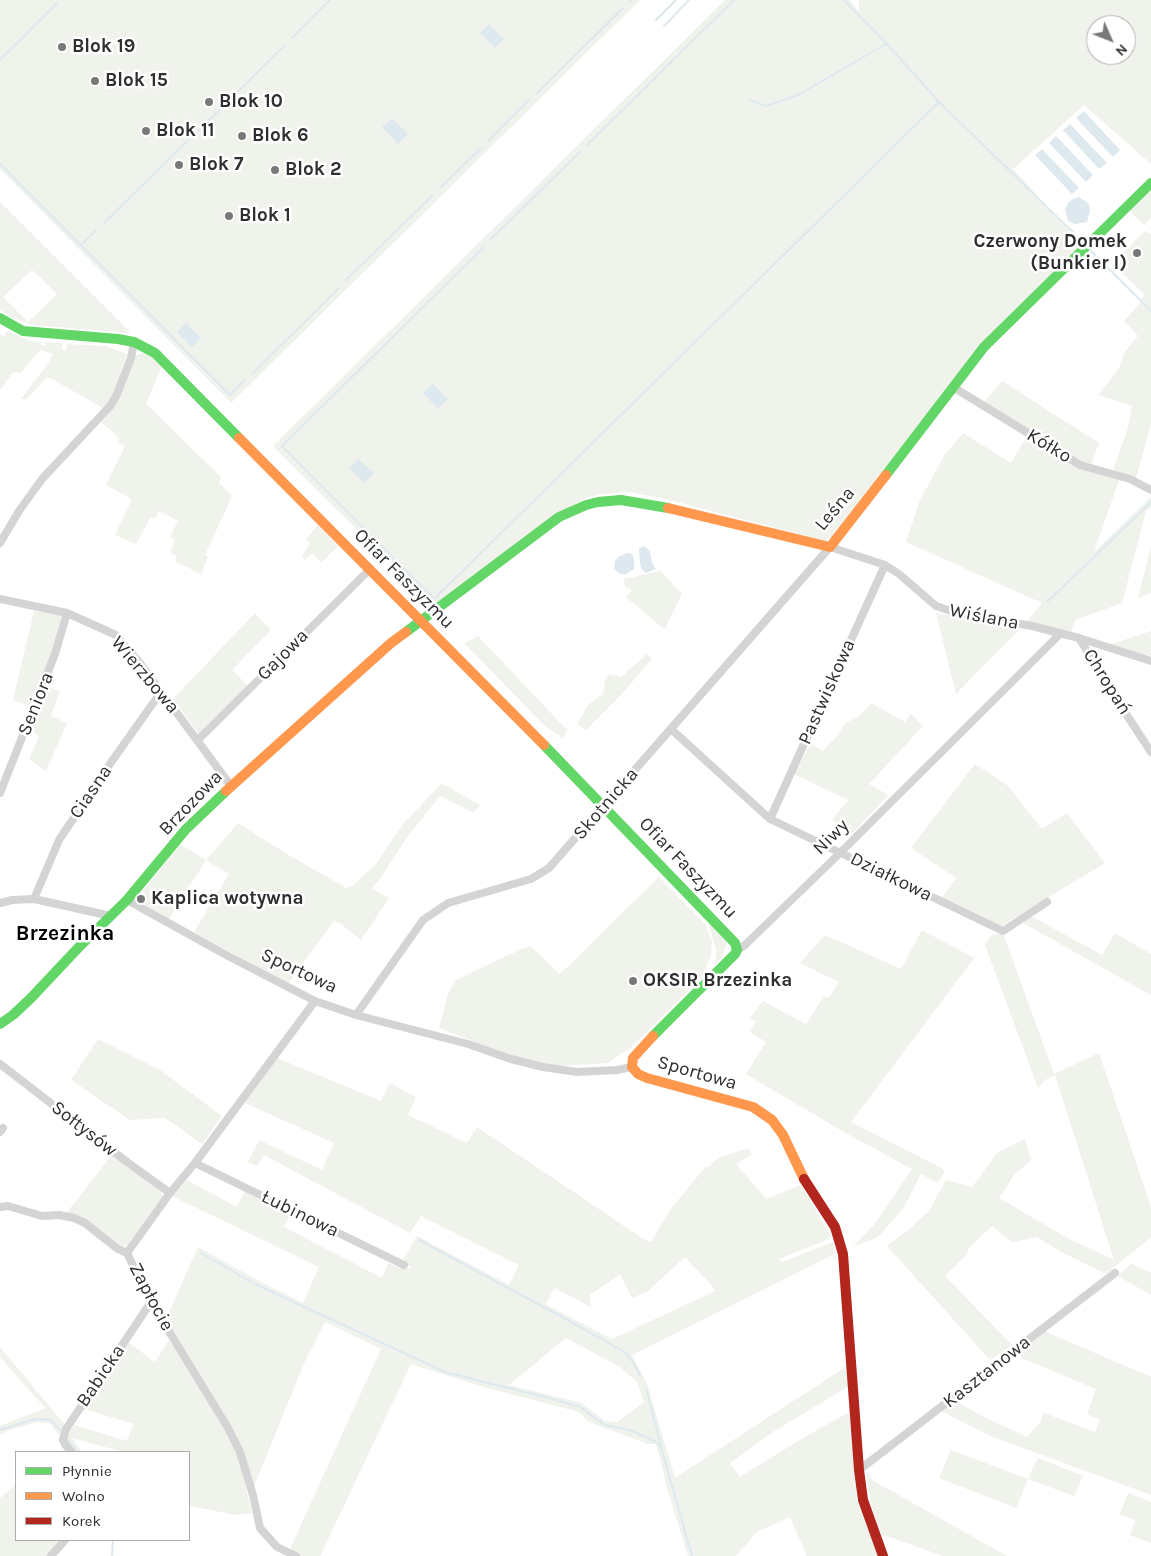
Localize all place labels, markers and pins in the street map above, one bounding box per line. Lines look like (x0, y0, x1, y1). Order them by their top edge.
place label: Blok 19 (72, 36, 135, 58)
marker: Blok 19 (56, 41, 68, 53)
place label: Blok 15 (105, 70, 168, 92)
marker: Blok 15 (89, 75, 101, 87)
place label: Blok 10 (219, 91, 283, 113)
marker: Blok 10 (203, 96, 215, 108)
place label: Blok 11 (156, 120, 214, 142)
marker: Blok 11 (140, 125, 152, 137)
place label: Blok 6 (252, 125, 308, 147)
marker: Blok 6 (236, 130, 248, 142)
place label: Blok 7 (189, 154, 243, 176)
marker: Blok 7 (173, 159, 185, 171)
place label: Blok 2 (285, 159, 341, 181)
marker: Blok 2 (269, 164, 281, 176)
place label: Blok 1 (239, 205, 291, 227)
marker: Blok 1 (223, 210, 235, 222)
place label: Czerwony Domek (Bunkier I) (974, 231, 1127, 275)
marker: Czerwony Domek (Bunkier I) (1131, 247, 1143, 259)
place label: Kaplica wotywna (151, 888, 304, 910)
marker: Kaplica wotywna (135, 893, 147, 905)
place label: OKSIR Brzezinka (643, 970, 792, 992)
marker: OKSIR Brzezinka (627, 975, 639, 987)

